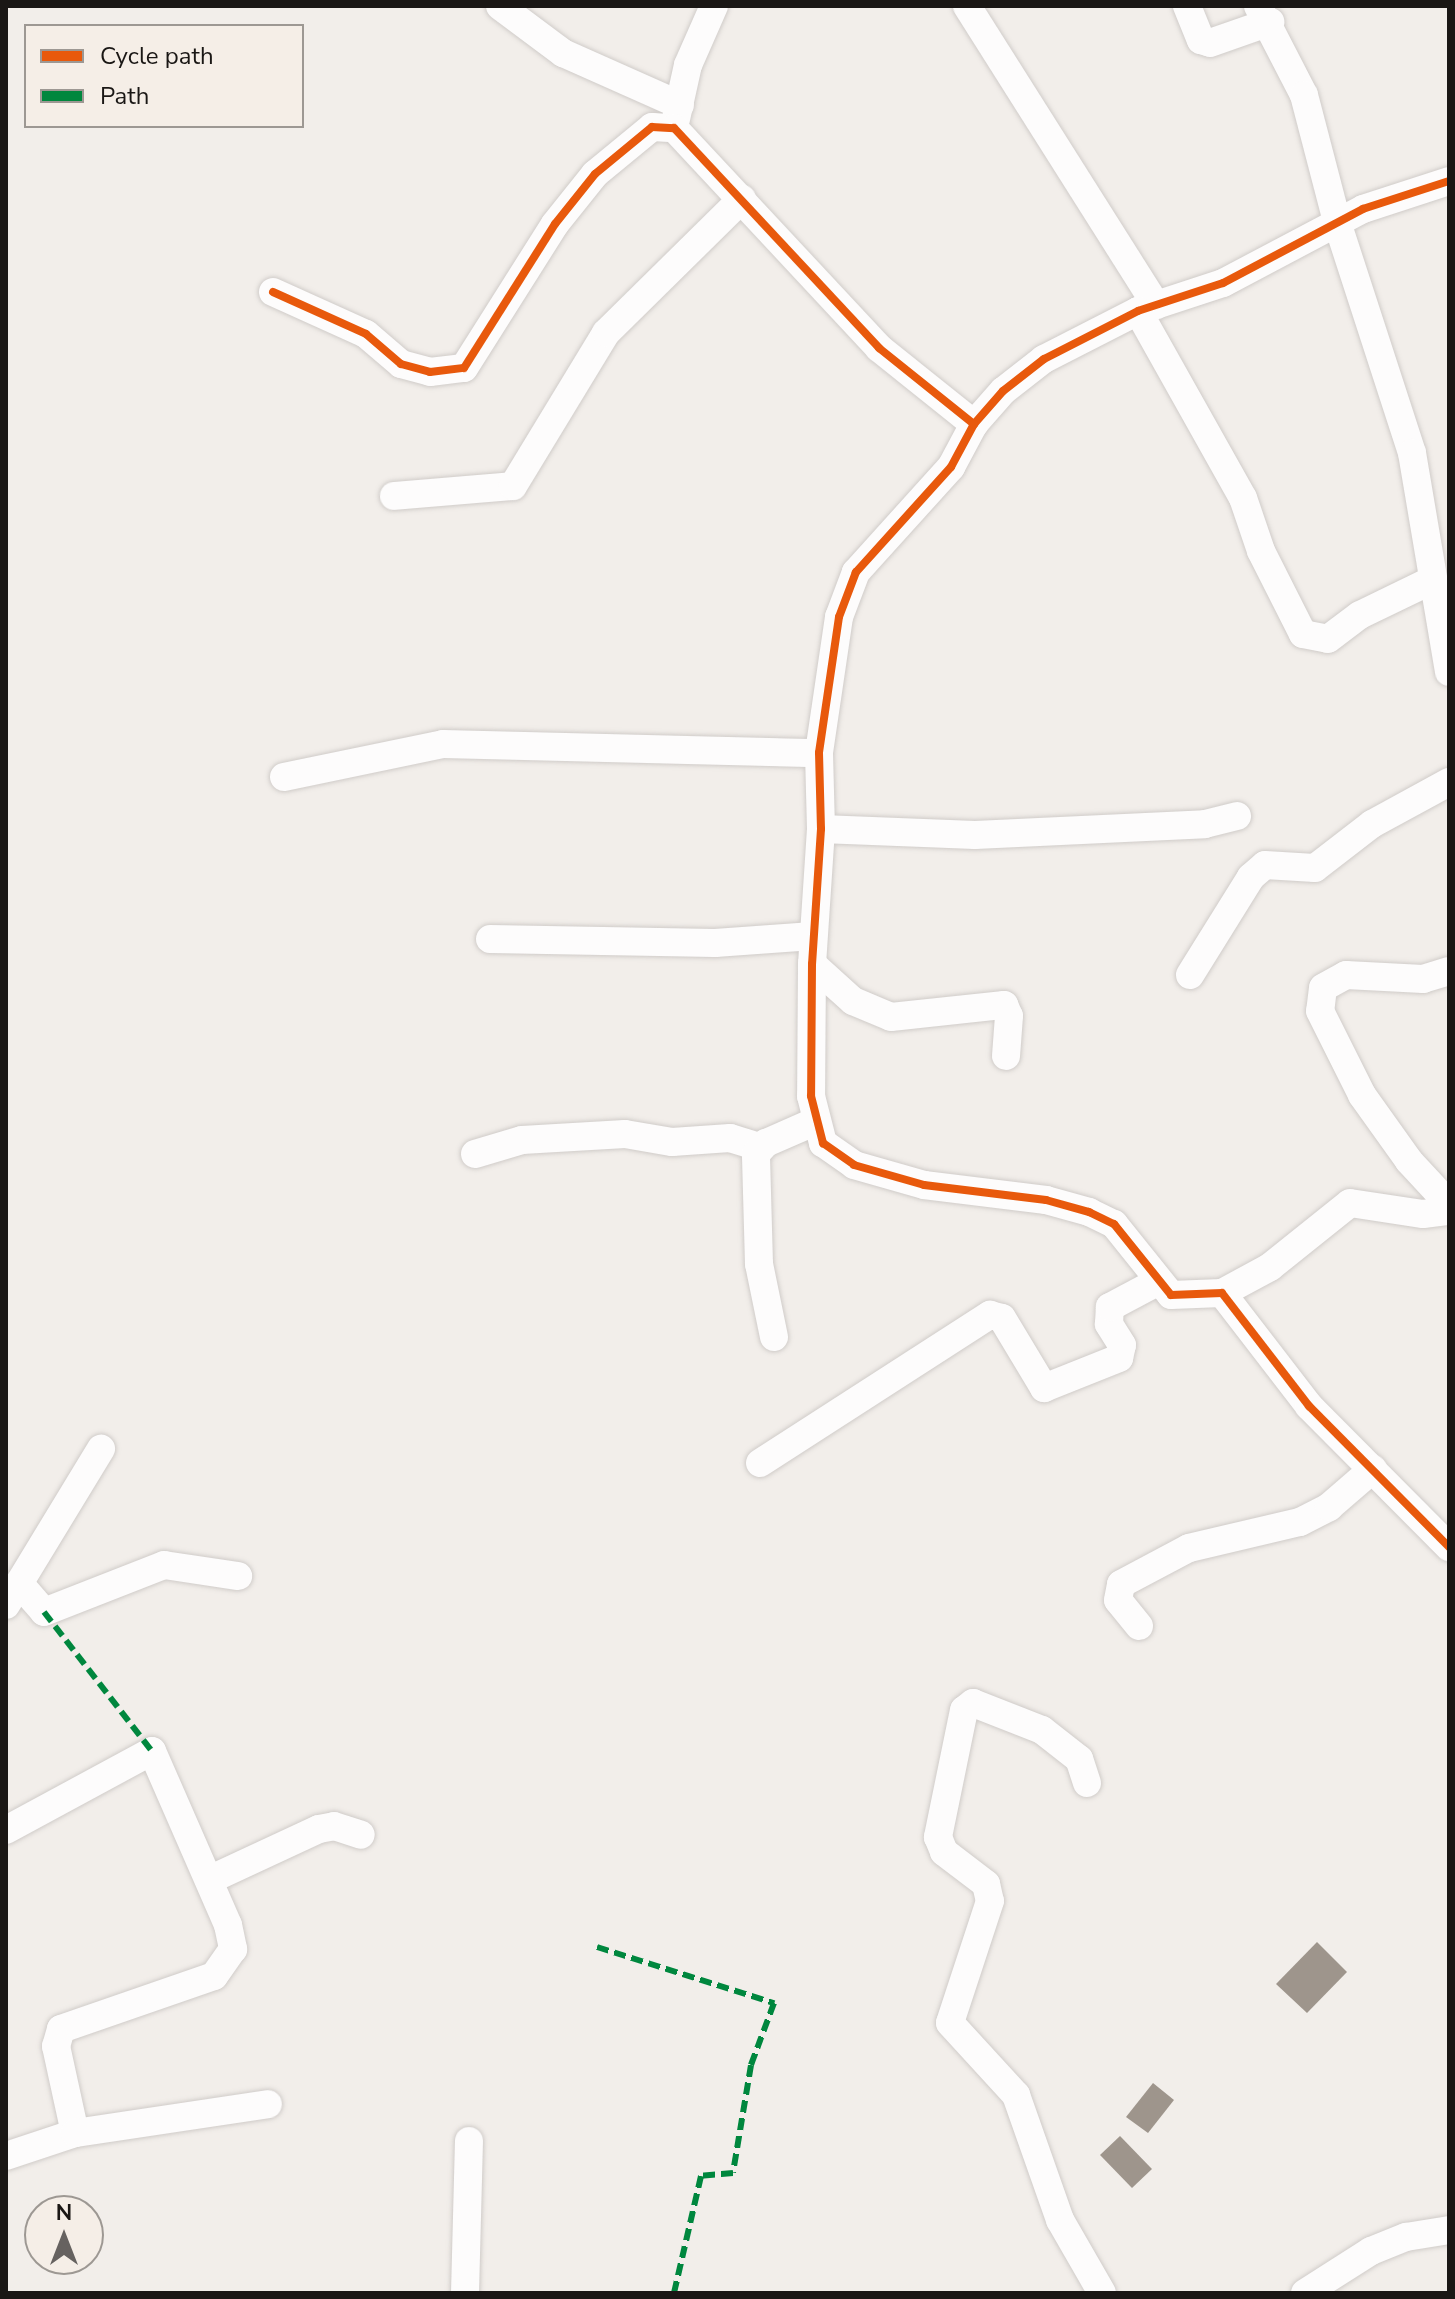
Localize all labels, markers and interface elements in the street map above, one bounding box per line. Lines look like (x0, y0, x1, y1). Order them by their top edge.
legend (24, 24, 304, 128)
text: Cycle path (100, 40, 214, 72)
text: Path (100, 80, 149, 112)
north arrow (24, 2195, 104, 2275)
text: N (56, 2198, 72, 2228)

